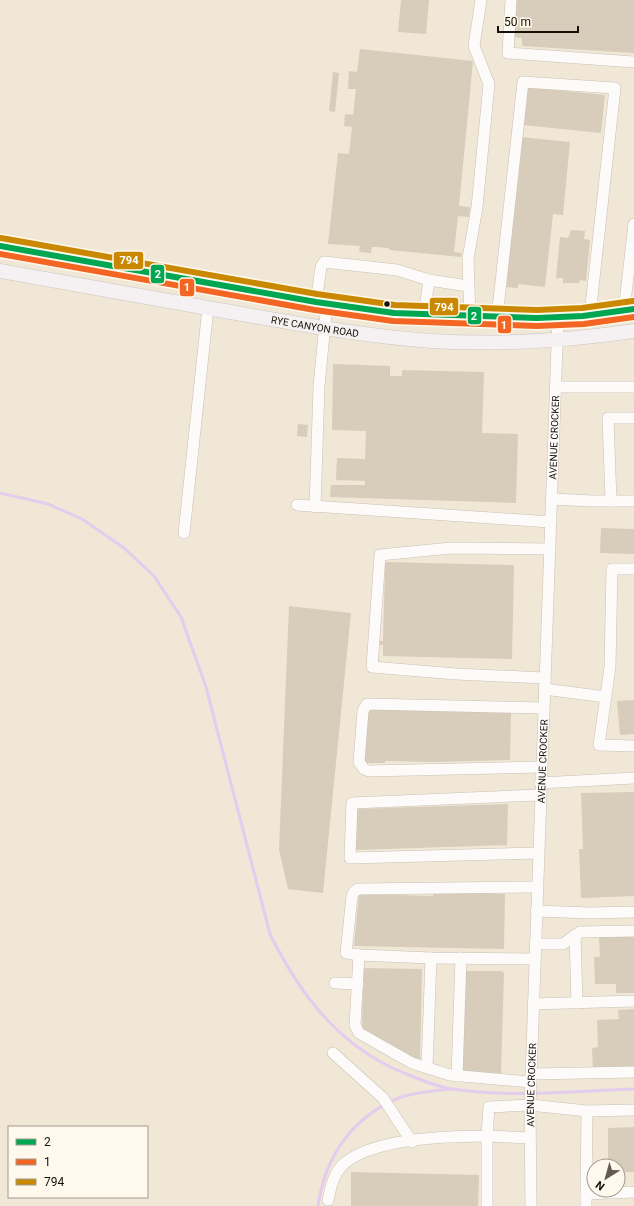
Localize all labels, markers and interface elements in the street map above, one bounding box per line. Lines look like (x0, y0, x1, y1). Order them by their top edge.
scale bar (498, 8, 578, 34)
text: 50 m (504, 15, 531, 29)
line badge: 794 (113, 251, 144, 270)
text: 794 (120, 254, 139, 267)
line badge: 2 (150, 264, 165, 284)
text: 2 (155, 268, 161, 281)
line badge: 1 (179, 278, 195, 297)
text: 1 (184, 281, 190, 294)
line badge: 794 (429, 297, 459, 316)
unlabelled marker (382, 299, 392, 309)
text: 794 (435, 301, 454, 314)
line badge: 2 (467, 306, 482, 325)
text: 2 (471, 310, 477, 323)
street label: RYE CANYON ROAD (270, 314, 360, 339)
line badge: 1 (497, 315, 512, 334)
text: 1 (501, 319, 507, 332)
street label: AVENUE CROCKER (547, 395, 561, 480)
street label: AVENUE CROCKER (536, 719, 550, 804)
street label: AVENUE CROCKER (525, 1043, 538, 1127)
legend (8, 1126, 148, 1198)
text: 2 (44, 1135, 51, 1149)
text: 1 (44, 1155, 51, 1169)
north arrow (586, 1158, 626, 1198)
text: 794 (44, 1175, 64, 1189)
text: N (593, 1178, 607, 1193)

